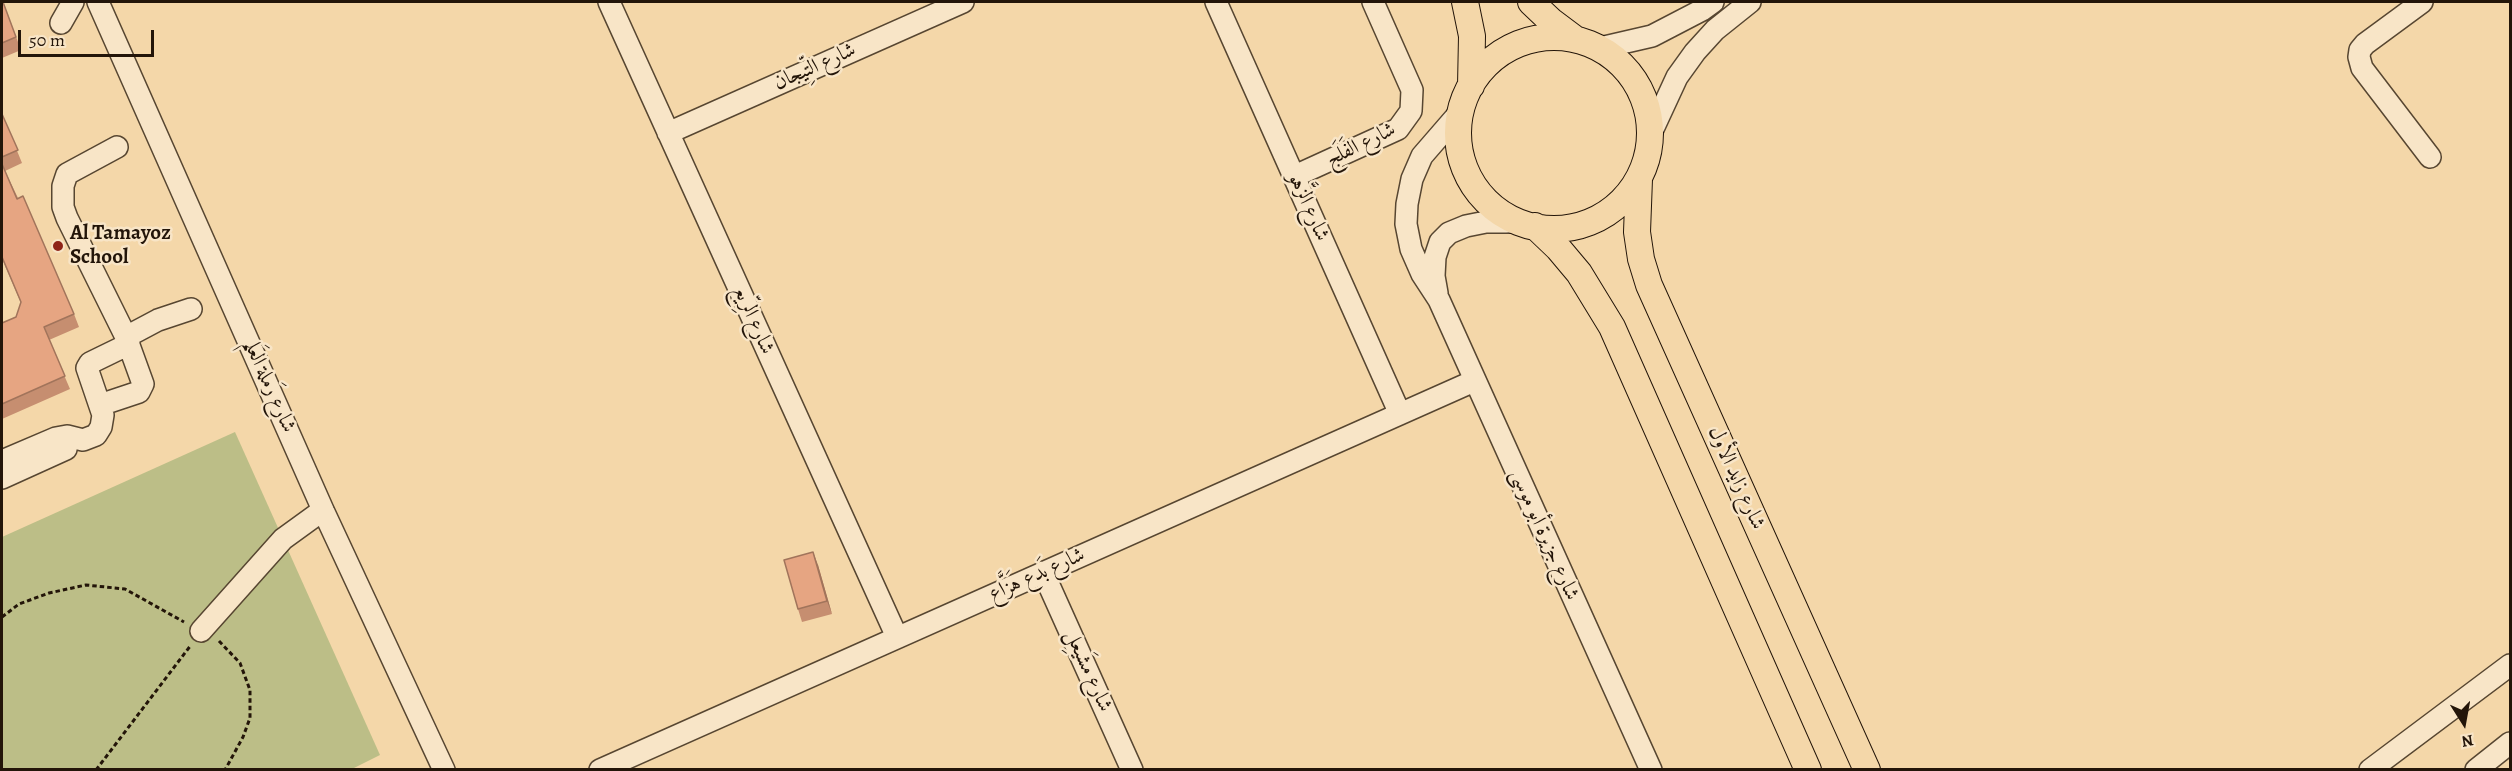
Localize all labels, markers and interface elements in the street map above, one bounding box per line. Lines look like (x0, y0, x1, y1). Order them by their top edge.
scale bar (21, 18, 158, 56)
text: 50 m (29, 28, 65, 52)
street label: شارع التِّيجان (770, 38, 860, 96)
street label: شارع الفَلَج (1322, 117, 1400, 173)
street label: شارع الزَّهو (1282, 169, 1334, 245)
place label: Al Tamayoz School (70, 221, 171, 271)
marker: Al Tamayoz School (51, 239, 65, 253)
street label: شارع الرِّيع (727, 282, 779, 358)
street label: شارع رَملة العَلم (237, 335, 301, 437)
street label: شارع زايد الأول (1702, 422, 1770, 534)
street label: شارع جزيرة أبو موسى (1504, 465, 1584, 605)
street label: شارع بَدع هَزَّاع (985, 543, 1089, 607)
street label: شارع مشَيعِل (1059, 626, 1117, 716)
north arrow (2434, 693, 2494, 753)
text: N (2460, 729, 2475, 753)

